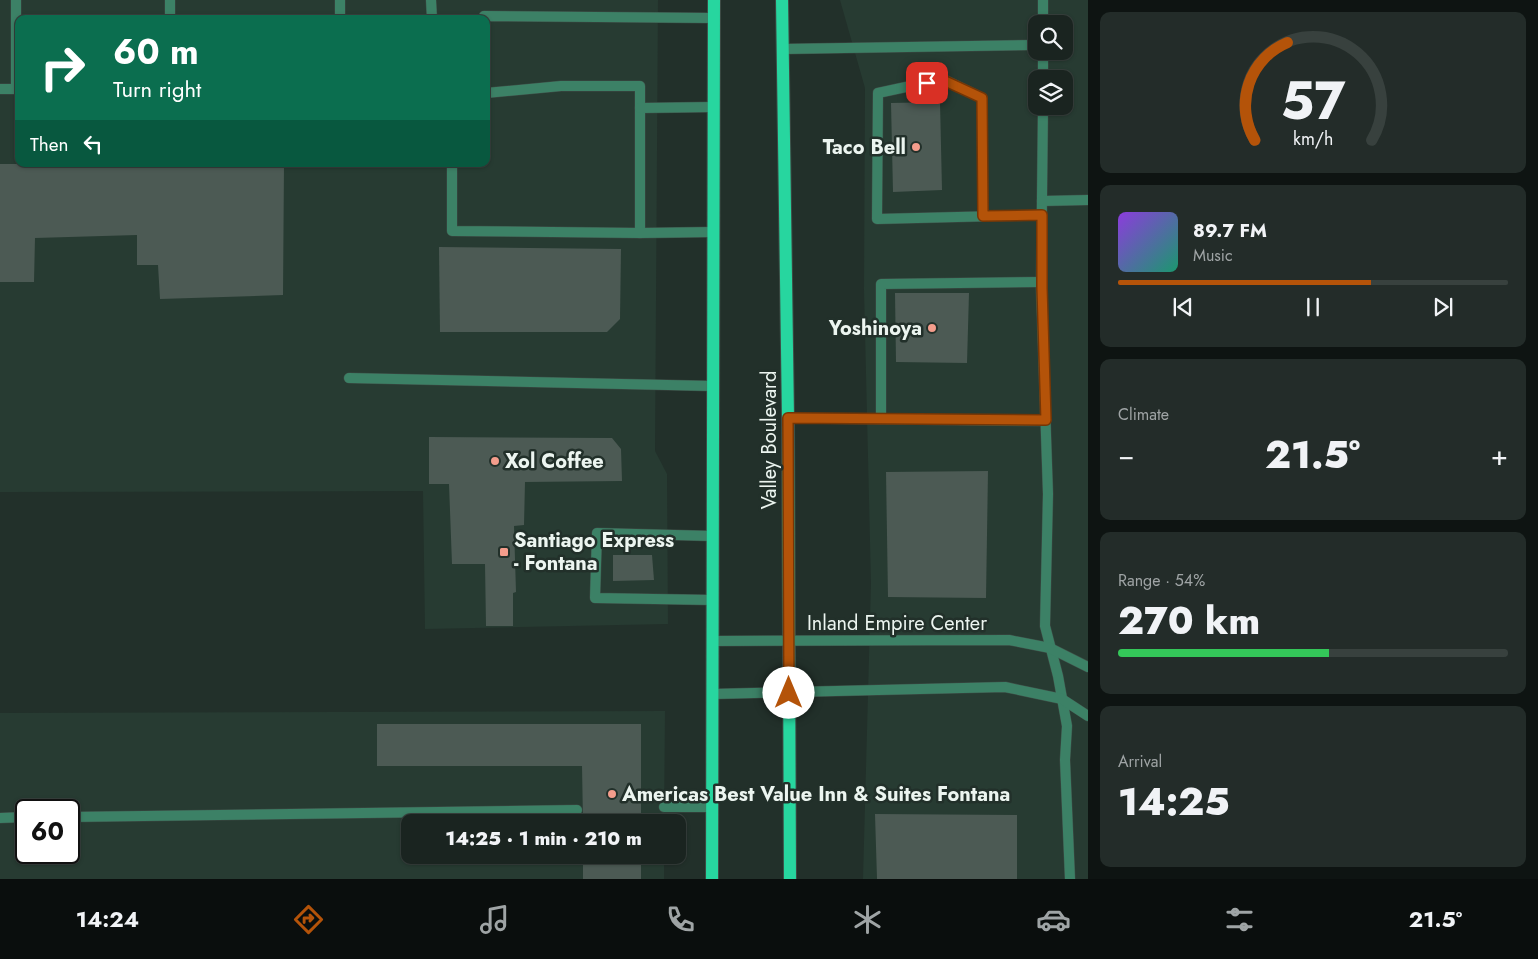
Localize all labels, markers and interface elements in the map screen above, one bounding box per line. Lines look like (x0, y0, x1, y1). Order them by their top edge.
map controls (1028, 15, 1073, 115)
button: search (1028, 15, 1073, 60)
text: 60 m (113, 27, 199, 77)
icon: right (30, 35, 95, 100)
pin (906, 62, 948, 104)
text: 57 (1281, 63, 1346, 139)
icon: arrive (913, 69, 941, 97)
button: layers (1028, 70, 1073, 115)
text: Turn right (113, 73, 201, 105)
text: km/h (1293, 126, 1333, 152)
icon: left (79, 130, 107, 158)
text: Then (30, 131, 69, 158)
place label: Taco Bell (823, 133, 906, 162)
marker: Taco Bell (910, 141, 922, 153)
text: 89.7 FM (1193, 217, 1267, 244)
text: Music (1193, 244, 1233, 267)
icon: previous (1169, 293, 1197, 321)
icon: pause (1299, 293, 1327, 321)
icon: next (1429, 293, 1457, 321)
place label: Yoshinoya (828, 314, 922, 343)
marker: Yoshinoya (926, 322, 938, 334)
street label: Valley Boulevard (755, 371, 784, 509)
text: Climate (1118, 403, 1169, 426)
text: 21.5° (1265, 427, 1360, 482)
text: − (1118, 435, 1135, 476)
text: + (1491, 435, 1508, 476)
place label: Xol Coffee (505, 447, 604, 476)
marker: Xol Coffee (489, 455, 501, 467)
place label: Santiago Express - Fontana (514, 526, 674, 578)
marker: Santiago Express - Fontana (498, 546, 510, 558)
text: Range · 54% (1118, 569, 1205, 592)
text: 270 km (1118, 593, 1260, 648)
street label: Inland Empire Center (807, 609, 987, 638)
position arrow (762, 666, 814, 718)
text: Arrival (1118, 750, 1162, 773)
text: 14:25 (1118, 774, 1230, 829)
place label: Americas Best Value Inn & Suites Fontana (621, 780, 1010, 809)
marker: Americas Best Value Inn & Suites Fontana (606, 788, 618, 800)
speed limit sign: 60 (15, 799, 80, 864)
text: 14:25 · 1 min · 210 m (445, 825, 642, 852)
icon: directions (291, 902, 326, 937)
icon: music (477, 902, 512, 937)
icon: phone (663, 902, 698, 937)
icon: climate (850, 902, 885, 937)
icon: car (1036, 902, 1071, 937)
icon: filters (1222, 902, 1257, 937)
text: 14:24 (76, 903, 139, 935)
text: 21.5° (1409, 903, 1462, 935)

